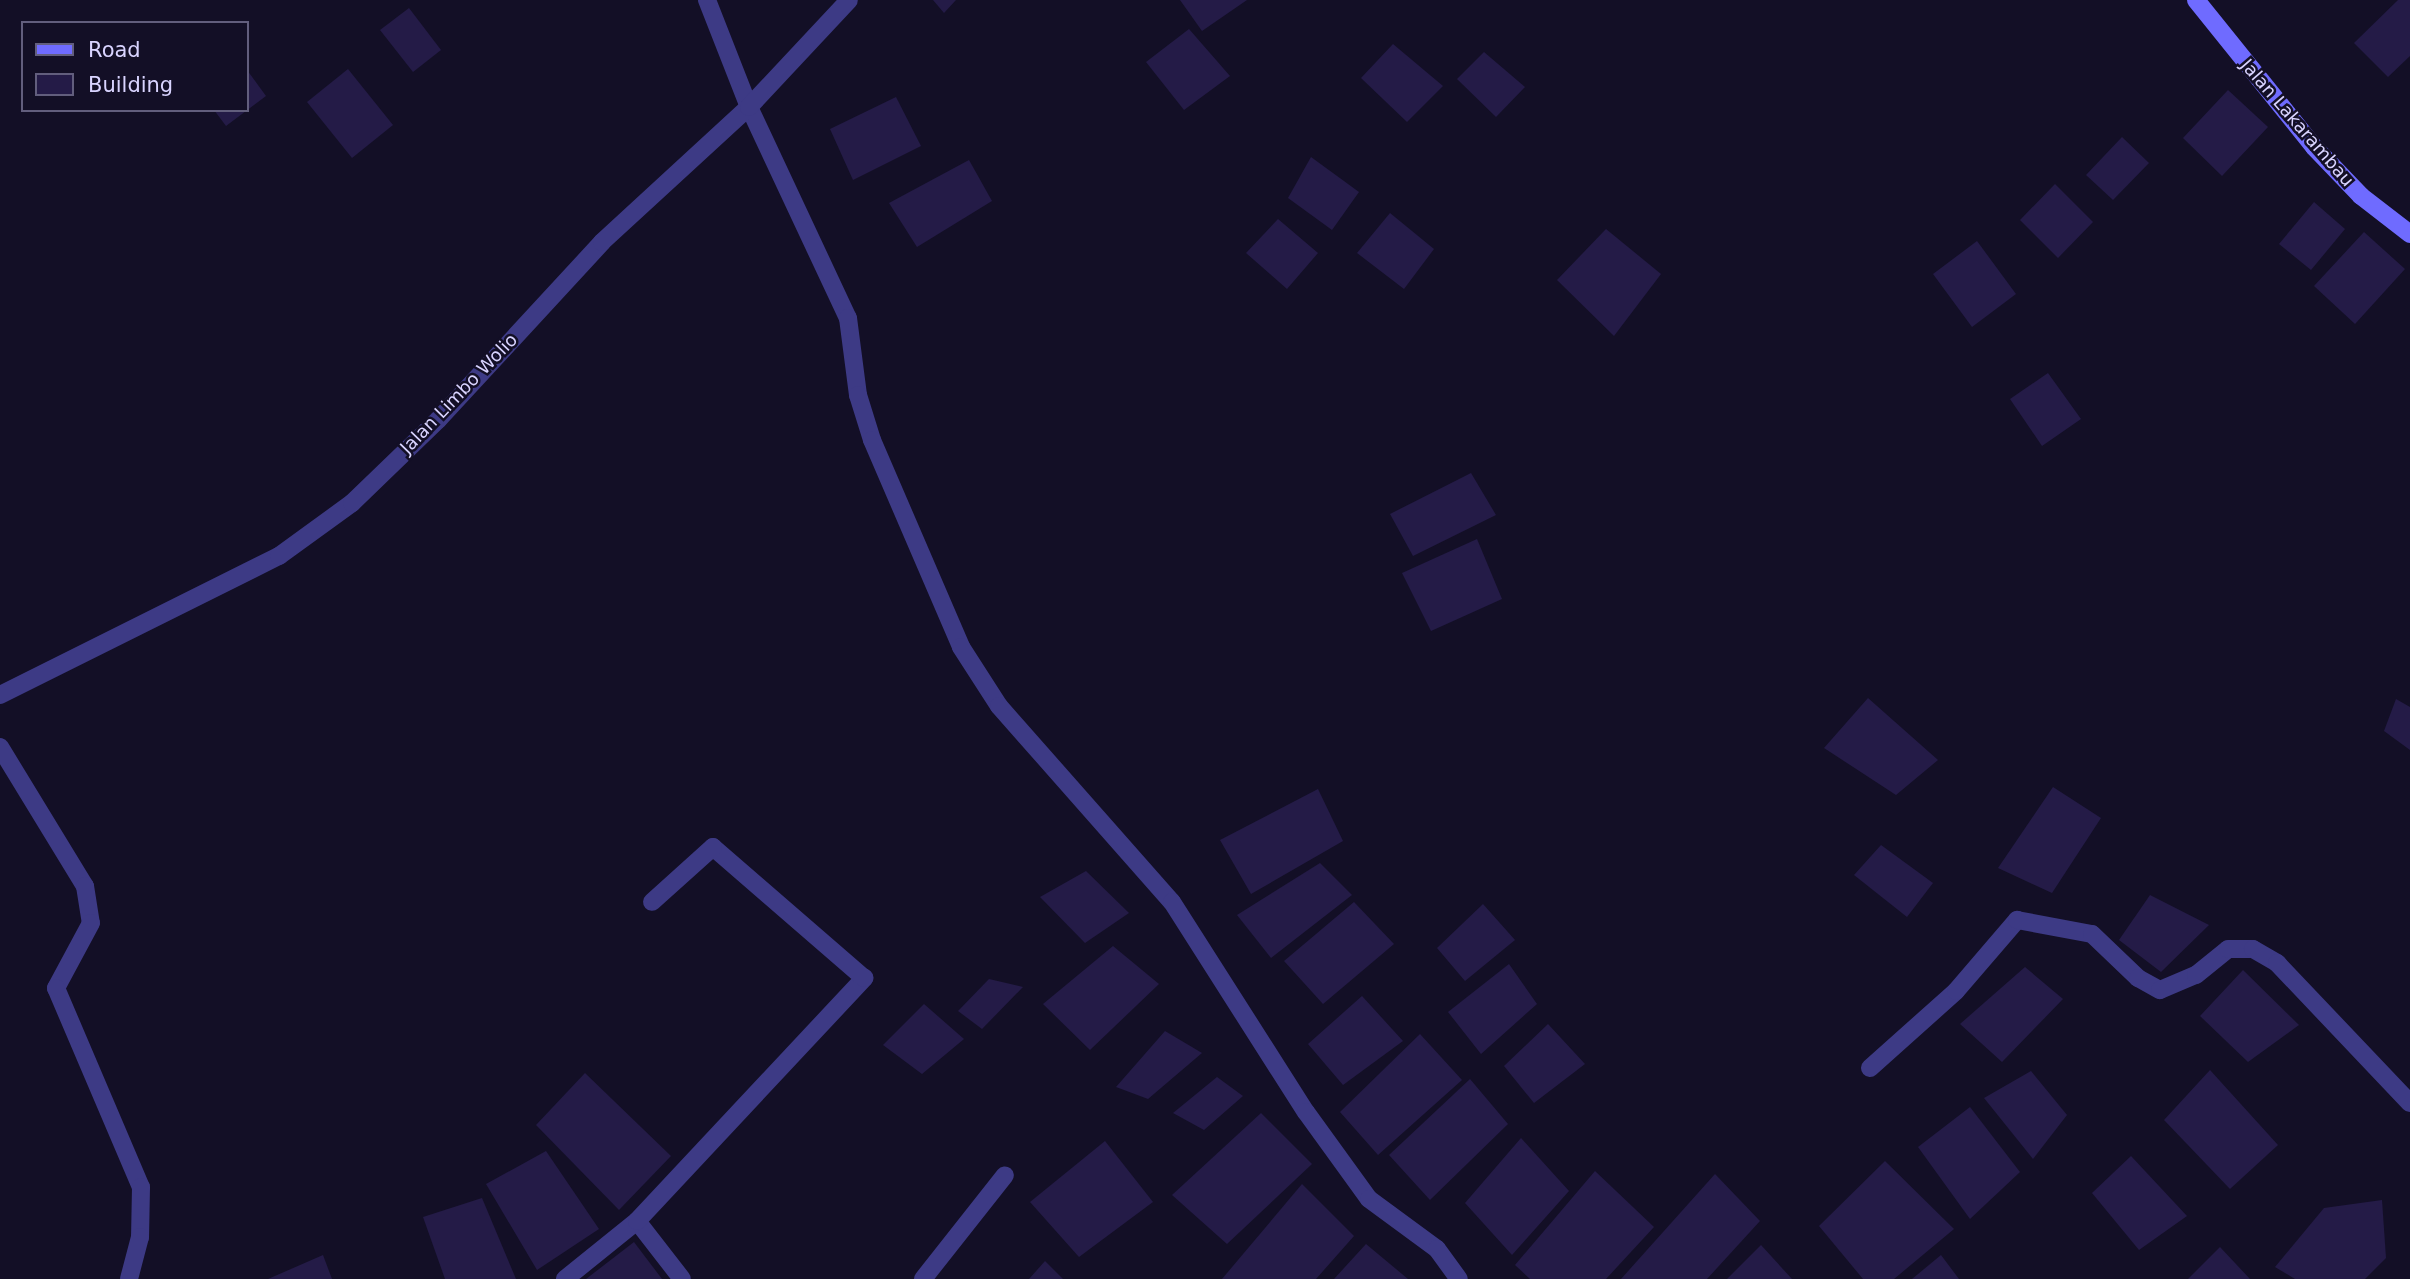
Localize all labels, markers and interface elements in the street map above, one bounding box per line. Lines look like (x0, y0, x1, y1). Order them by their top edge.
legend (21, 21, 248, 112)
text: Road (88, 38, 141, 62)
street label: Jalan Lakarambau (2236, 55, 2358, 191)
text: Building (88, 73, 173, 97)
street label: Jalan Limbo Wolio (396, 329, 522, 459)

